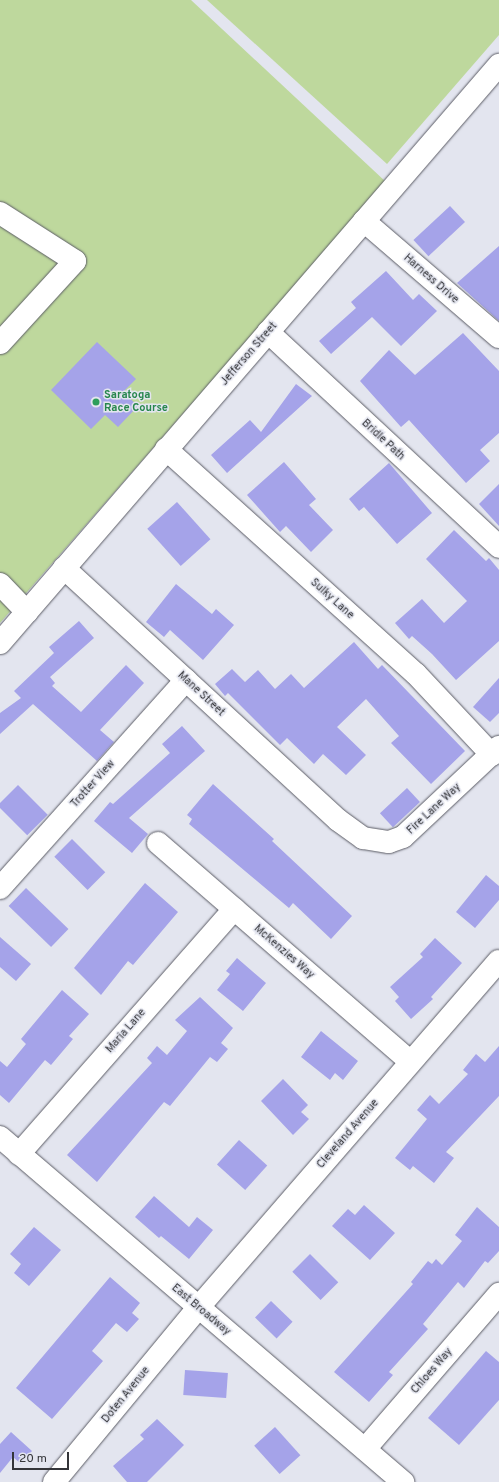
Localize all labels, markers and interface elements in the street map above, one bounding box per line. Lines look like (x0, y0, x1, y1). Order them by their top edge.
street label: Harness Drive (401, 251, 461, 307)
street label: Jefferson Street (218, 320, 280, 388)
place label: Saratoga Race Course (104, 389, 168, 415)
marker: Saratoga Race Course (91, 397, 101, 407)
street label: Bridle Path (359, 417, 407, 463)
street label: Sulky Lane (307, 576, 357, 622)
street label: Mane Street (175, 669, 227, 719)
street label: Trotter View (68, 757, 118, 811)
street label: Fire Lane Way (404, 781, 464, 837)
street label: McKenzies Way (251, 922, 317, 982)
street label: Maria Lane (103, 1006, 149, 1056)
street label: Cleveland Avenue (314, 1097, 382, 1171)
street label: East Broadway (169, 1281, 233, 1339)
street label: Chloes Way (408, 1345, 456, 1397)
street label: Doten Avenue (99, 1364, 153, 1426)
scale bar (14, 1444, 71, 1470)
text: 20 m (19, 1451, 47, 1467)

